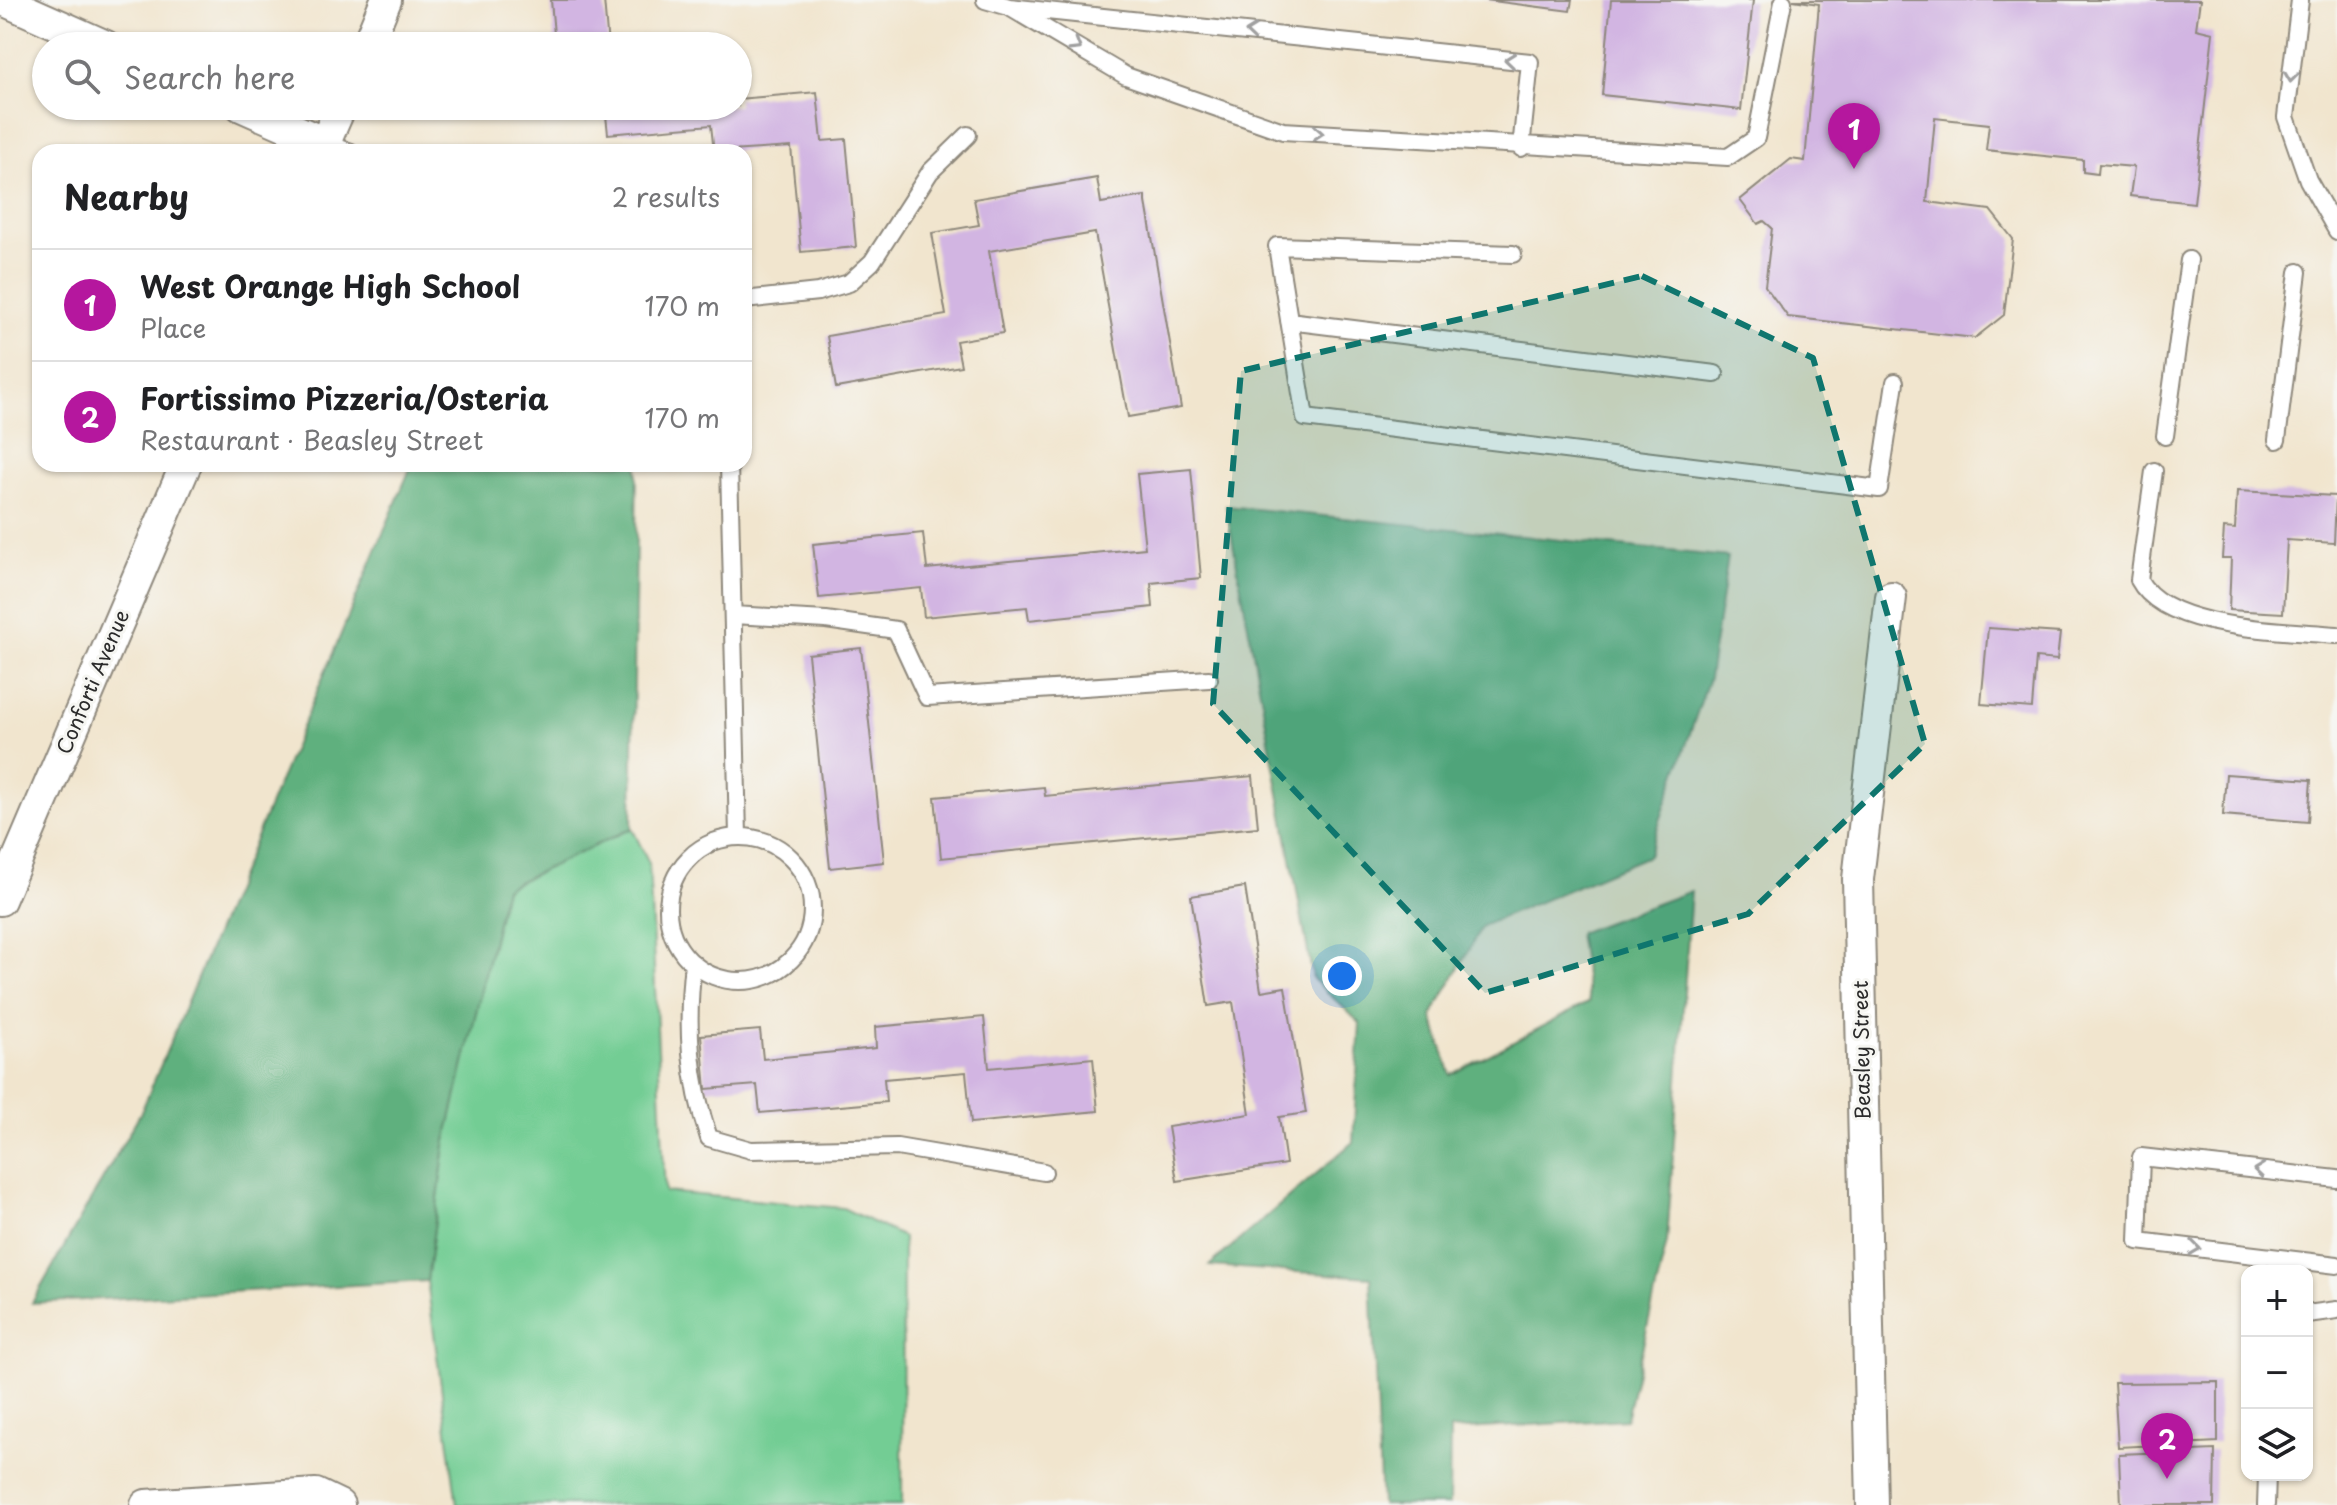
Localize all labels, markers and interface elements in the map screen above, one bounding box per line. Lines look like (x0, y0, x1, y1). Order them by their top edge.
one-way arrow (1244, 24, 1257, 41)
search box (32, 32, 752, 120)
one-way arrow (1067, 36, 1082, 52)
one-way arrow (1503, 51, 1516, 68)
icon: search (60, 54, 104, 98)
text: Search here (124, 54, 296, 99)
one-way arrow (2283, 71, 2300, 84)
pin: 1 (1828, 103, 1880, 169)
one-way arrow (1312, 124, 1325, 141)
text: Nearby (64, 170, 189, 222)
text: 2 results (612, 177, 720, 216)
text: West Orange High School (140, 263, 520, 308)
text: 1 (84, 286, 96, 325)
text: 170 m (645, 286, 720, 325)
text: Place (140, 308, 206, 347)
text: Fortissimo Pizzeria/Osteria (140, 375, 549, 420)
text: 2 (81, 398, 99, 437)
text: 170 m (645, 398, 720, 437)
text: Restaurant · Beasley Street (140, 420, 483, 459)
street label: Conforti Avenue (48, 605, 136, 758)
your location (1322, 956, 1362, 996)
street label: Beasley Street (1845, 980, 1877, 1120)
one-way arrow (2253, 1162, 2266, 1179)
one-way arrow (2188, 1239, 2202, 1256)
map controls (2241, 1265, 2313, 1481)
button: + (2241, 1265, 2313, 1337)
button: − (2241, 1337, 2313, 1409)
button: layers (2241, 1409, 2313, 1481)
pin: 2 (2141, 1413, 2193, 1479)

